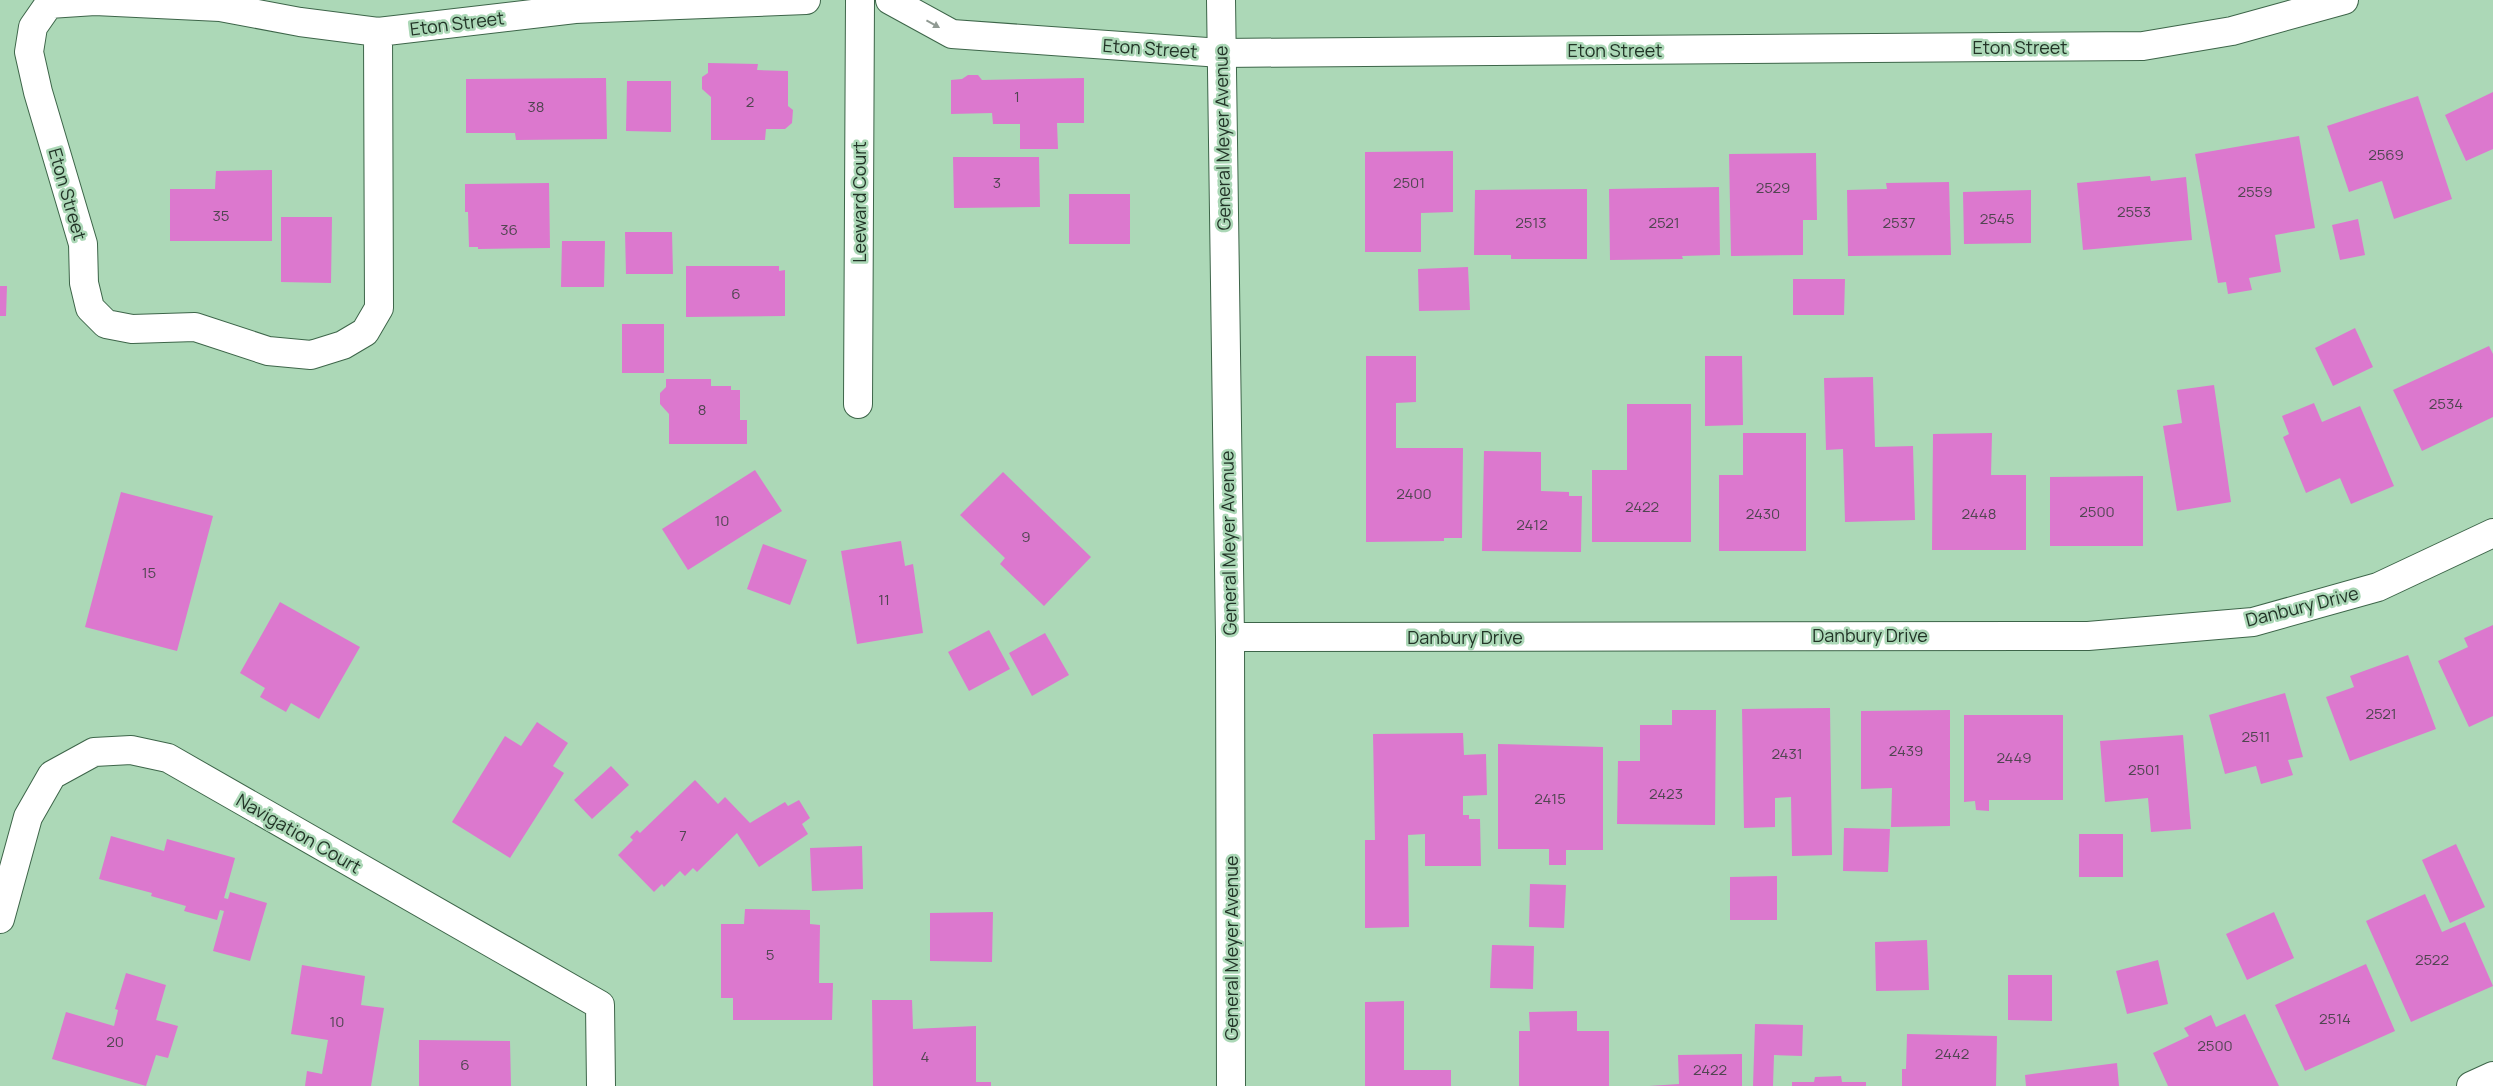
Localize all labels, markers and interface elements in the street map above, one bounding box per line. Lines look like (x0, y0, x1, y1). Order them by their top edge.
street label: Eton Street (408, 5, 506, 41)
one-way arrow (926, 19, 939, 28)
street label: Eton Street (1102, 33, 1198, 63)
street label: Eton Street (1973, 35, 2067, 59)
street label: Eton Street (1568, 38, 1662, 62)
street label: General Meyer Avenue (1208, 45, 1236, 231)
house number: 1 (1014, 86, 1020, 107)
house number: 2 (746, 91, 754, 112)
house number: 38 (527, 96, 545, 117)
street label: Leeward Court (847, 141, 871, 263)
house number: 2569 (2368, 144, 2404, 165)
street label: Eton Street (43, 145, 93, 243)
house number: 3 (993, 172, 1001, 193)
house number: 2501 (1393, 172, 1425, 193)
house number: 2529 (1756, 177, 1790, 198)
house number: 2559 (2237, 181, 2273, 202)
house number: 2553 (2117, 201, 2151, 222)
house number: 35 (213, 205, 229, 226)
house number: 2545 (1980, 208, 2014, 229)
house number: 2513 (1515, 212, 1547, 233)
house number: 2521 (1648, 212, 1680, 233)
house number: 2537 (1882, 212, 1916, 233)
house number: 36 (500, 219, 518, 240)
house number: 6 (731, 283, 741, 304)
house number: 2534 (2429, 393, 2463, 414)
house number: 8 (698, 399, 706, 420)
street label: General Meyer Avenue (1214, 450, 1242, 636)
house number: 2400 (1396, 483, 1432, 504)
house number: 2422 (1625, 496, 1659, 517)
house number: 2500 (2079, 501, 2115, 522)
house number: 2430 (1746, 503, 1780, 524)
house number: 2448 (1962, 503, 1996, 524)
house number: 10 (715, 510, 730, 531)
house number: 2412 (1516, 514, 1548, 535)
house number: 9 (1021, 526, 1031, 547)
house number: 15 (142, 562, 156, 583)
street label: Danbury Drive (2243, 580, 2361, 632)
house number: 11 (878, 589, 890, 610)
street label: Danbury Drive (1812, 623, 1928, 647)
street label: Danbury Drive (1407, 625, 1523, 649)
house number: 2521 (2365, 703, 2397, 724)
house number: 2511 (2242, 726, 2270, 747)
house number: 2439 (1889, 740, 1923, 761)
house number: 2431 (1771, 743, 1803, 764)
house number: 2449 (1996, 747, 2032, 768)
house number: 2501 (2128, 759, 2160, 780)
house number: 2423 (1649, 783, 1683, 804)
street label: Navigation Court (232, 788, 366, 878)
house number: 2415 (1534, 788, 1566, 809)
house number: 7 (679, 825, 687, 846)
street label: General Meyer Avenue (1219, 856, 1243, 1040)
house number: 5 (766, 944, 774, 965)
house number: 2522 (2415, 949, 2449, 970)
house number: 2514 (2319, 1008, 2351, 1029)
house number: 10 (330, 1011, 345, 1032)
house number: 20 (106, 1031, 124, 1052)
house number: 2500 (2197, 1035, 2233, 1056)
house number: 2442 (1935, 1043, 1969, 1064)
house number: 4 (921, 1046, 930, 1067)
house number: 6 (460, 1054, 470, 1075)
house number: 2422 (1693, 1059, 1727, 1080)

